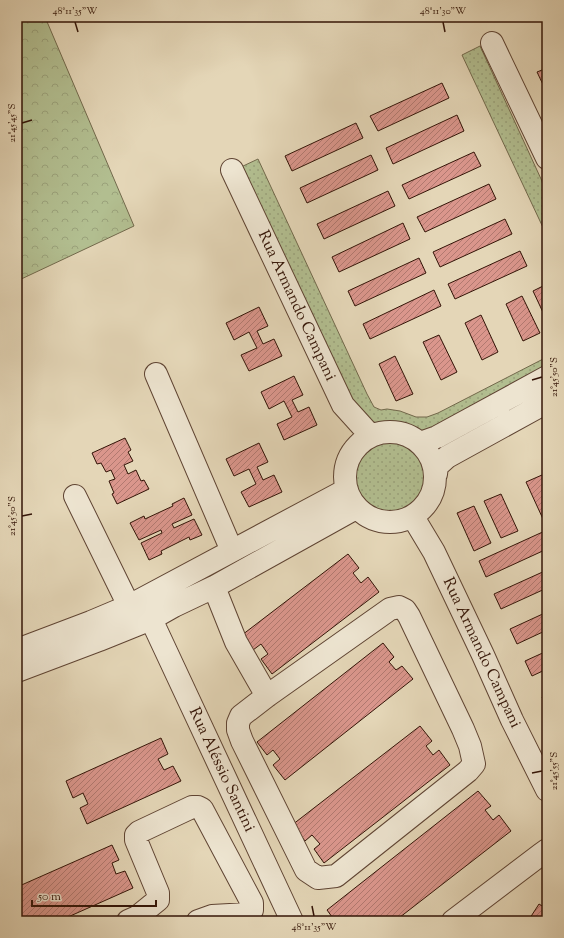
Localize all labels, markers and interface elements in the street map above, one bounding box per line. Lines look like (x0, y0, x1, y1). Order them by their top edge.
text: 48°11'35"W (53, 4, 97, 19)
text: 48°11'30"W (420, 4, 466, 19)
text: 21°45'45"S (5, 104, 20, 142)
street label: Rua Armando Campani (251, 227, 341, 386)
text: 21°45'50"S (547, 357, 562, 397)
text: 21°45'50"S (5, 496, 20, 536)
street label: Rua Armando Campani (436, 574, 526, 733)
street label: Rua Aléssio Santini (182, 704, 260, 837)
text: 21°45'55"S (547, 752, 562, 790)
scale bar (32, 882, 156, 908)
text: 50 m (37, 888, 61, 906)
text: 48°11'35"W (292, 920, 336, 935)

